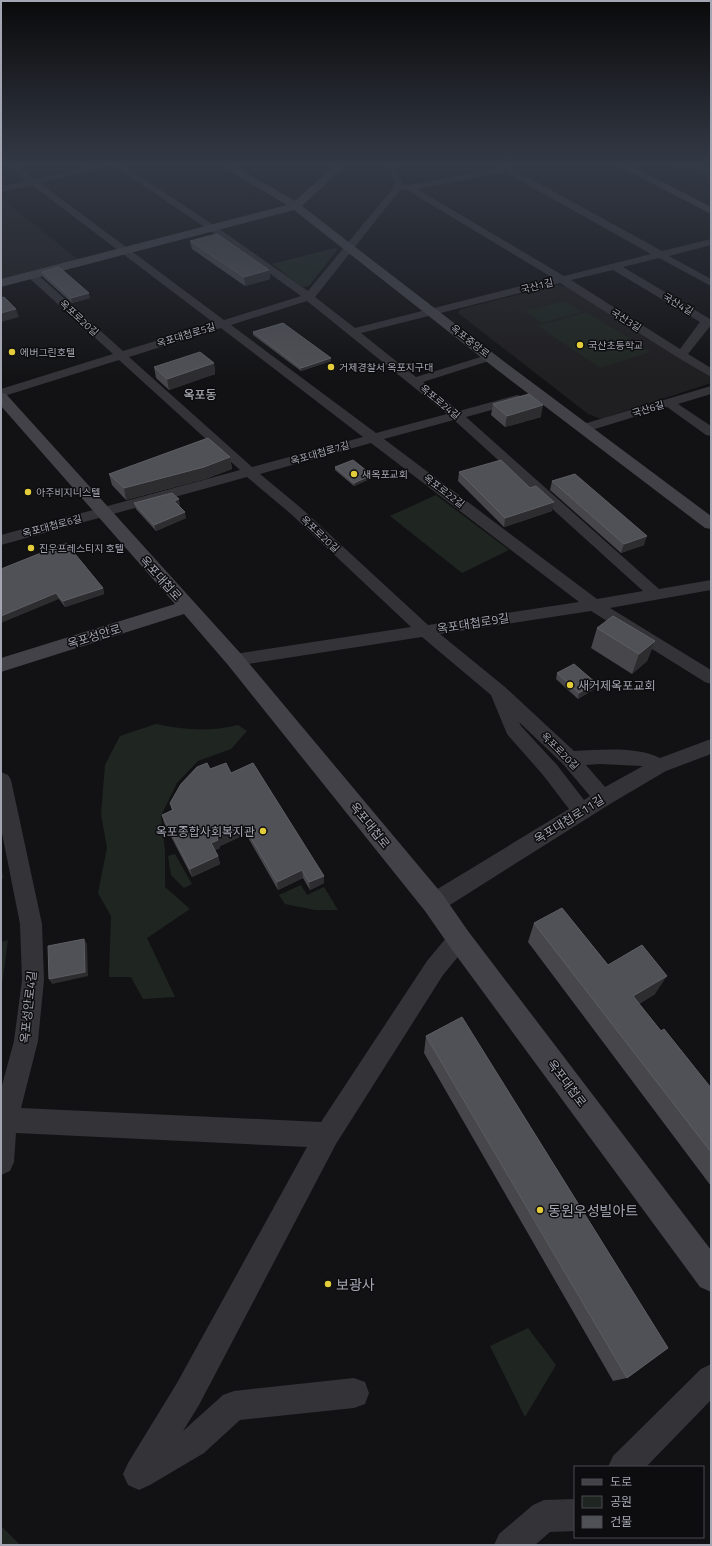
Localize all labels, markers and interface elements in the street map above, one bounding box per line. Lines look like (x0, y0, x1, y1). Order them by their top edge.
street label: 국산1길 (519, 275, 555, 297)
street label: 국산4길 (660, 289, 696, 319)
street label: 옥포로20길 (56, 296, 102, 340)
street label: 국산3길 (608, 305, 644, 335)
street label: 옥포대첩로5길 (155, 319, 217, 351)
street label: 옥포중앙로 (447, 321, 493, 361)
place label: 국산초등학교 (588, 338, 643, 353)
marker: 국산초등학교 (575, 340, 585, 350)
place label: 에버그린호텔 (20, 345, 75, 360)
marker: 에버그린호텔 (7, 347, 17, 357)
place label: 거제경찰서 옥포지구대 (339, 360, 433, 375)
marker: 거제경찰서 옥포지구대 (326, 362, 336, 372)
street label: 옥포로24길 (417, 381, 463, 423)
district label: 옥포동 (183, 385, 217, 404)
street label: 국산6길 (630, 397, 666, 421)
street label: 옥포대첩로7길 (289, 437, 351, 469)
place label: 새옥포교회 (362, 467, 408, 482)
marker: 새옥포교회 (349, 469, 359, 479)
street label: 옥포로22길 (420, 471, 468, 511)
place label: 아주비지니스텔 (36, 485, 100, 500)
marker: 아주비지니스텔 (23, 487, 33, 497)
street label: 옥포대첩로6길 (21, 511, 83, 541)
street label: 옥포로20길 (297, 512, 343, 556)
place label: 진우프레스티지 호텔 (39, 541, 124, 556)
marker: 진우프레스티지 호텔 (26, 543, 36, 553)
street label: 옥포대첩로 (135, 551, 187, 605)
street label: 옥포대첩로9길 (435, 608, 511, 638)
street label: 옥포성안로 (65, 619, 123, 653)
place label: 새거제옥포교회 (578, 676, 655, 695)
marker: 새거제옥포교회 (565, 680, 575, 690)
street label: 옥포로20길 (538, 729, 582, 773)
street label: 옥포대첩로11길 (530, 790, 608, 848)
street label: 옥포대첩로 (345, 798, 395, 852)
place label: 옥포종합사회복지관 (156, 822, 255, 841)
marker: 옥포종합사회복지관 (258, 826, 268, 836)
street label: 옥포성안로4길 (15, 970, 41, 1044)
street label: 옥포대첩로 (543, 1055, 591, 1111)
place label: 동원우성빌아트 (548, 1200, 638, 1221)
marker: 동원우성빌아트 (535, 1205, 545, 1215)
place label: 보광사 (336, 1274, 375, 1295)
marker: 보광사 (323, 1279, 333, 1289)
legend (574, 1466, 704, 1538)
text: 도로 (610, 1472, 632, 1491)
text: 공원 (610, 1492, 632, 1511)
text: 건물 (610, 1512, 632, 1531)

